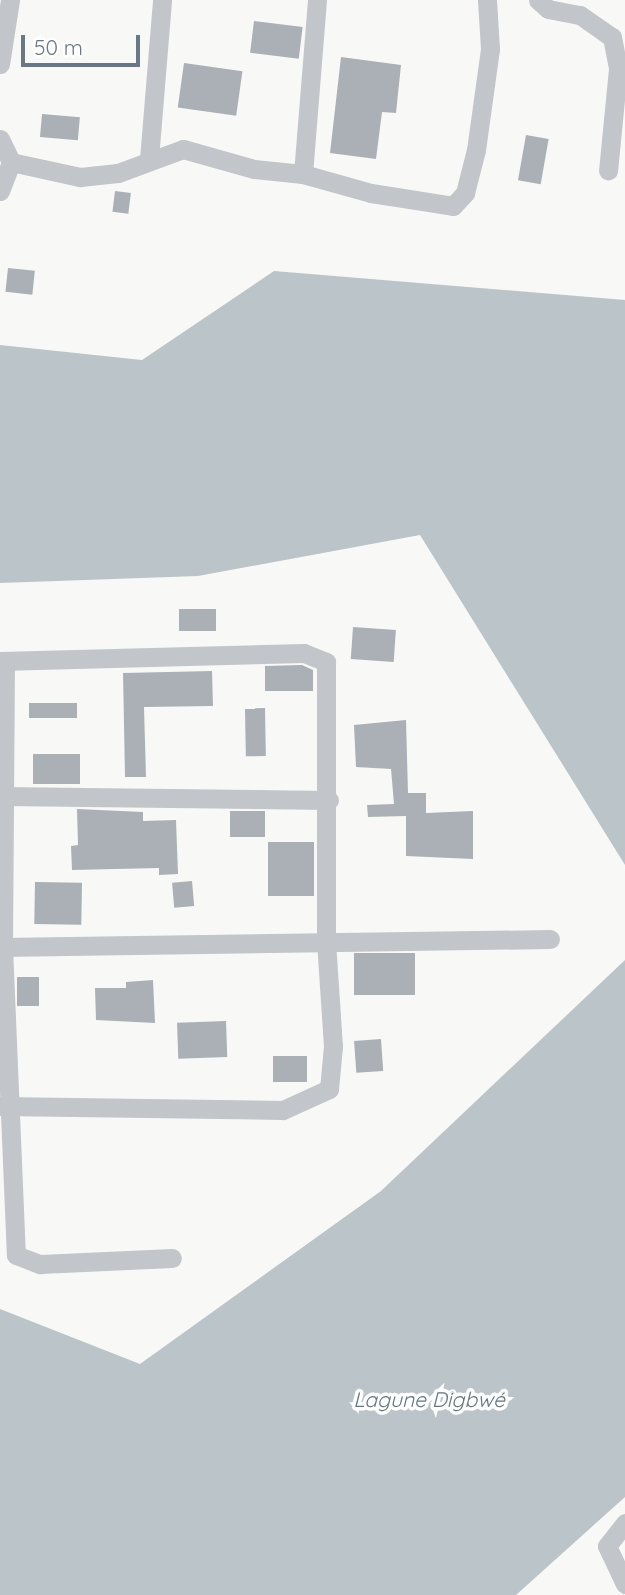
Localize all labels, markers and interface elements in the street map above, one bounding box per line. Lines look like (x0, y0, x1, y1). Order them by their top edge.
scale bar (24, 21, 144, 65)
text: 50 m (34, 34, 83, 60)
water label: Lagune Digbwé (353, 1386, 505, 1412)

